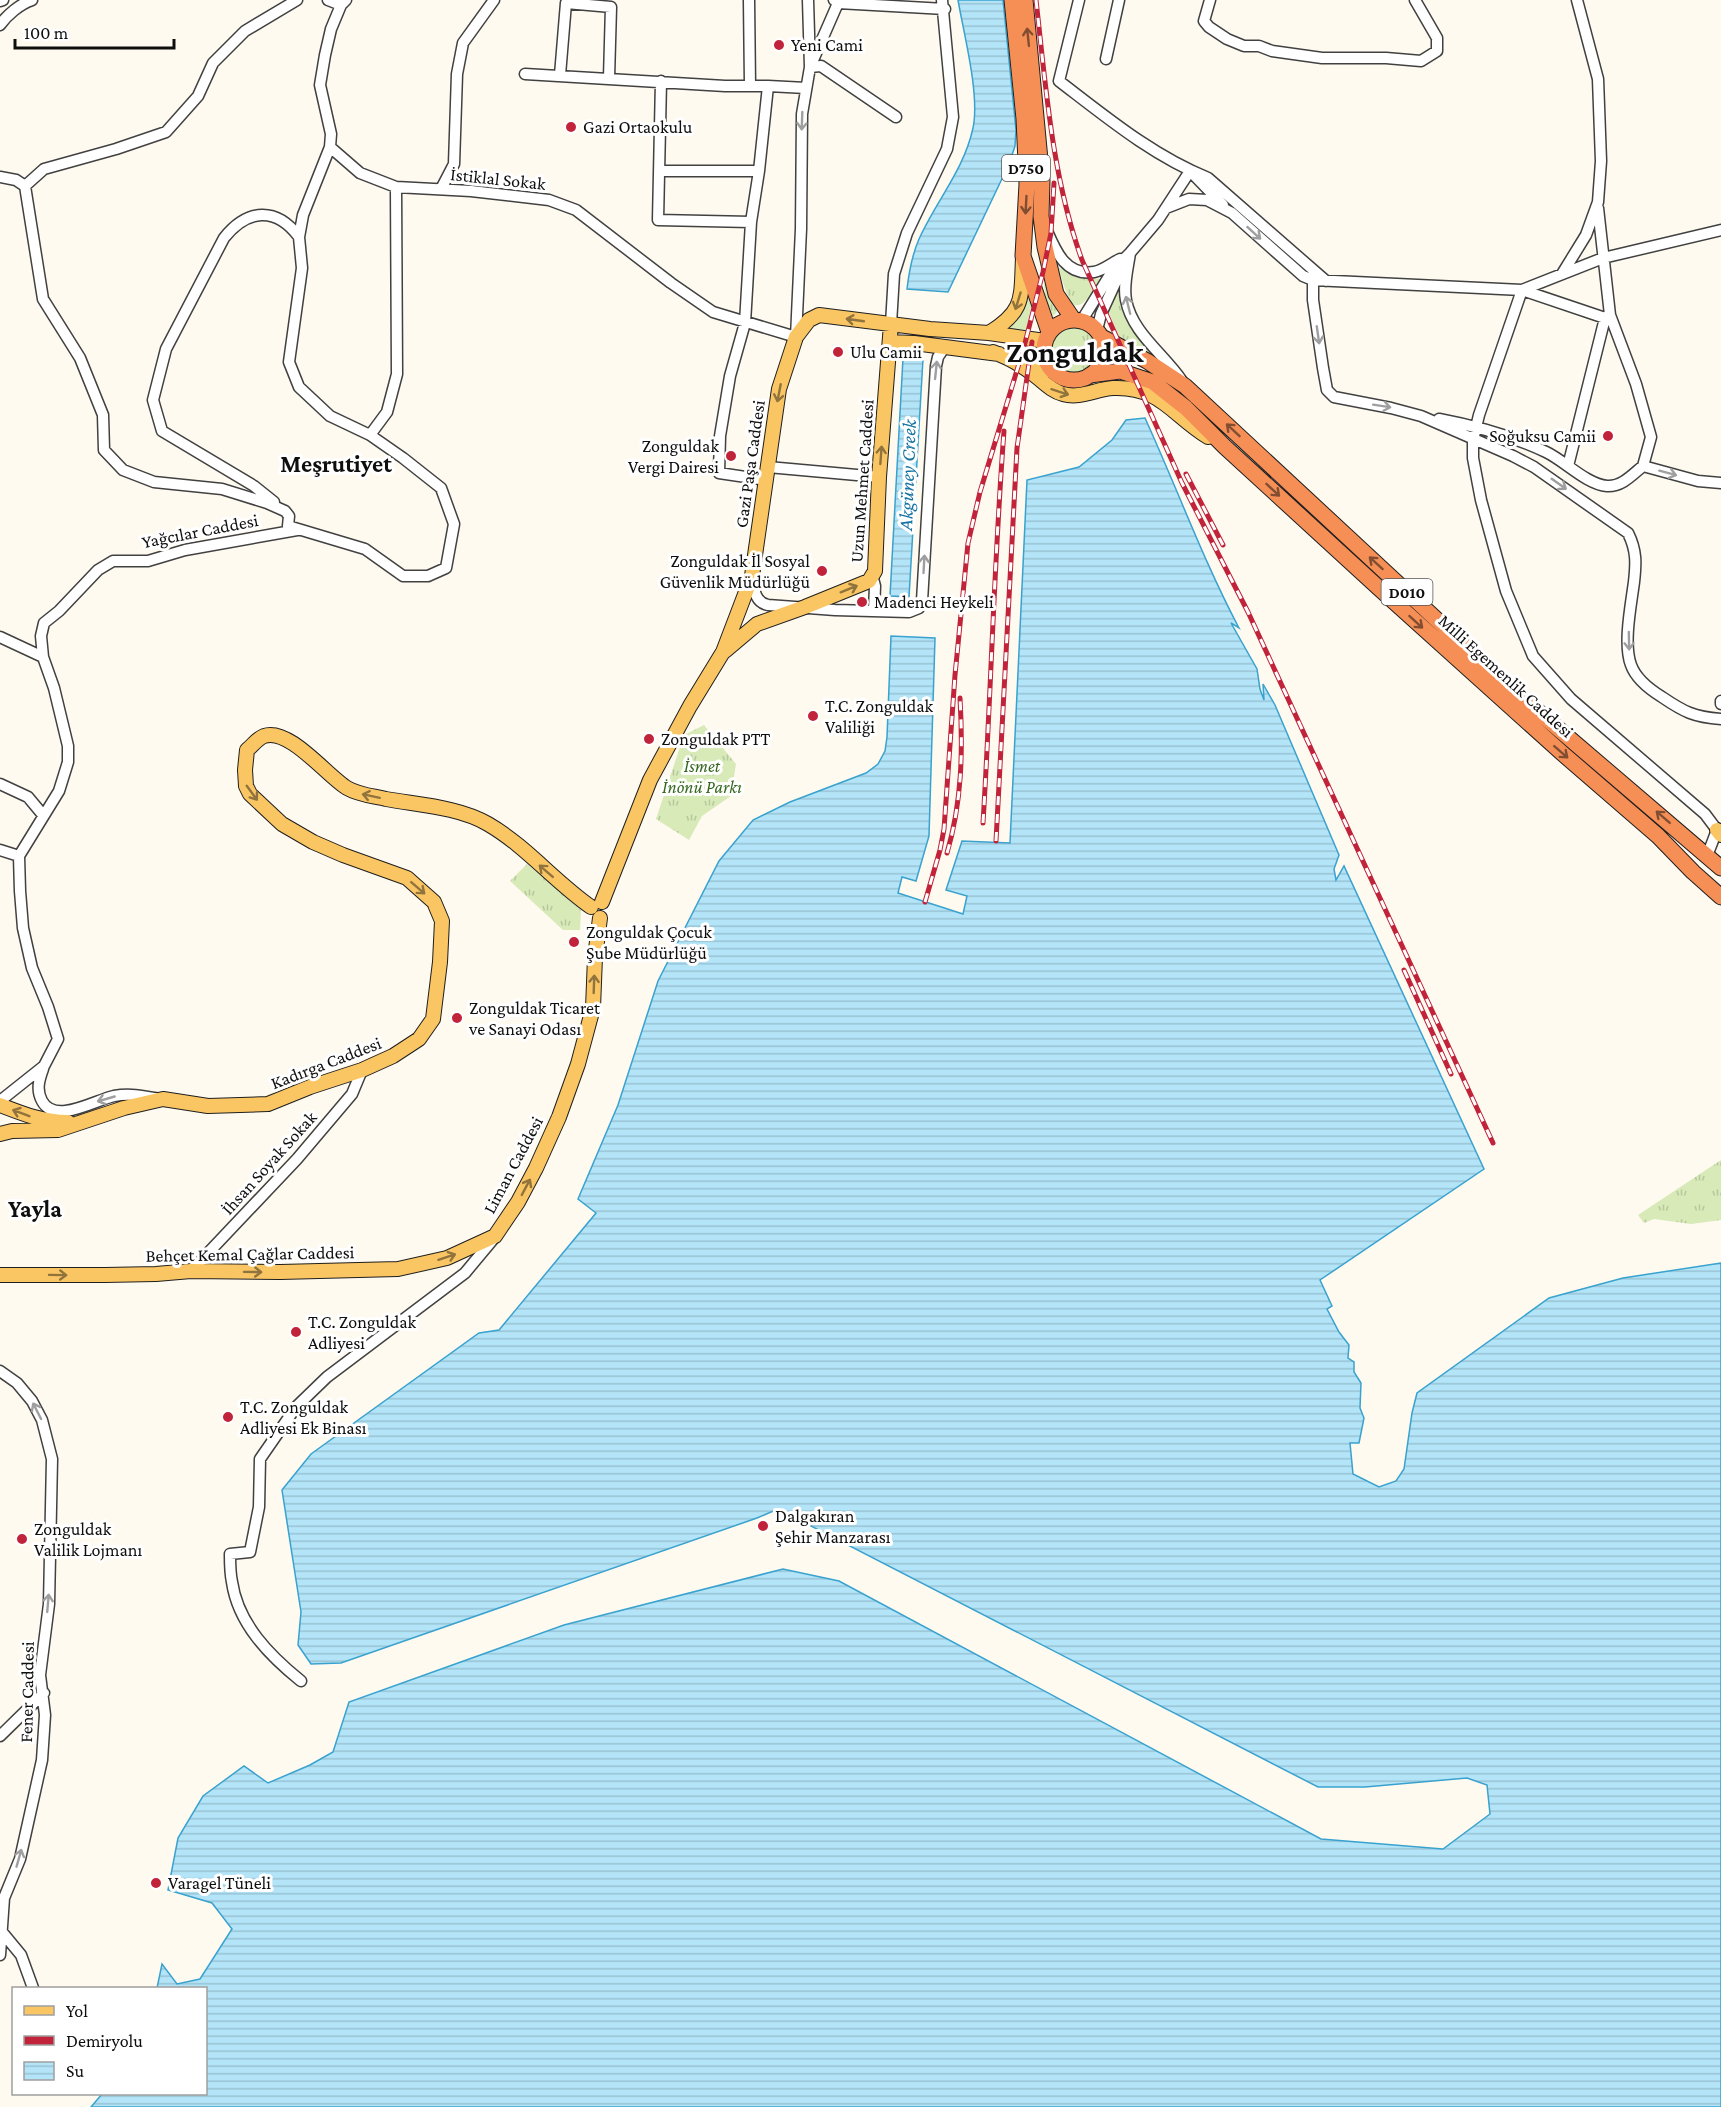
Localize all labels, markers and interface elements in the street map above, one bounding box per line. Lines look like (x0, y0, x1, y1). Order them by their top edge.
scale bar (15, 12, 174, 50)
text: 100 m (24, 23, 69, 43)
one-way arrow (1022, 27, 1033, 47)
place label: Yeni Cami (791, 35, 863, 55)
marker: Yeni Cami (772, 38, 786, 52)
one-way arrow (797, 110, 808, 130)
place label: Gazi Ortaokulu (583, 117, 693, 137)
marker: Gazi Ortaokulu (564, 120, 578, 134)
road number: D750 (1002, 155, 1050, 181)
street label: İstiklal Sokak (449, 164, 547, 194)
one-way arrow (1020, 194, 1031, 214)
one-way arrow (1246, 226, 1261, 240)
one-way arrow (1012, 291, 1023, 310)
one-way arrow (1122, 296, 1134, 315)
one-way arrow (845, 314, 865, 325)
one-way arrow (1313, 325, 1324, 345)
district label: Zonguldak (1006, 335, 1144, 368)
place label: Ulu Camii (850, 342, 922, 362)
marker: Ulu Camii (831, 345, 845, 359)
one-way arrow (931, 360, 942, 380)
one-way arrow (773, 383, 784, 402)
one-way arrow (1050, 387, 1069, 398)
street label: Uzun Mehmet Caddesi (846, 398, 878, 563)
street label: Gazi Paşa Caddesi (731, 399, 769, 529)
one-way arrow (1371, 401, 1391, 412)
water label: Akgüney Creek (894, 418, 921, 532)
one-way arrow (1225, 423, 1240, 437)
place label: Soğuksu Camii (1489, 426, 1596, 446)
marker: Soğuksu Camii (1601, 429, 1615, 443)
place label: Zonguldak Vergi Dairesi (628, 436, 719, 477)
one-way arrow (876, 445, 887, 465)
marker: Zonguldak Vergi Dairesi (724, 449, 738, 463)
district label: Meşrutiyet (280, 450, 392, 477)
one-way arrow (1658, 467, 1677, 479)
one-way arrow (1550, 478, 1567, 490)
one-way arrow (1265, 483, 1280, 497)
street label: Yağcılar Caddesi (140, 510, 260, 552)
place label: Zonguldak İl Sosyal Güvenlik Müdürlüğü (660, 551, 810, 592)
one-way arrow (919, 555, 930, 575)
one-way arrow (1368, 556, 1383, 570)
marker: Zonguldak İl Sosyal Güvenlik Müdürlüğü (815, 564, 829, 578)
road number: D010 (1382, 579, 1432, 605)
one-way arrow (839, 583, 858, 594)
place label: Madenci Heykeli (874, 592, 994, 612)
marker: Madenci Heykeli (855, 595, 869, 609)
street label: Milli Egemenlik Caddesi (1435, 610, 1578, 742)
one-way arrow (1408, 615, 1423, 629)
one-way arrow (1623, 631, 1635, 651)
place label: T.C. Zonguldak Valiliği (825, 696, 934, 737)
marker: T.C. Zonguldak Valiliği (806, 709, 820, 723)
place label: Zonguldak PTT (661, 729, 771, 749)
marker: Zonguldak PTT (642, 732, 656, 746)
one-way arrow (1553, 745, 1568, 759)
park label: İsmet İnönü Parkı (662, 756, 742, 797)
one-way arrow (246, 785, 258, 801)
one-way arrow (362, 790, 381, 801)
one-way arrow (1656, 810, 1671, 824)
one-way arrow (539, 864, 554, 878)
one-way arrow (411, 881, 426, 895)
place label: Zonguldak Çocuk Şube Müdürlüğü (586, 922, 712, 963)
marker: Zonguldak Çocuk Şube Müdürlüğü (567, 935, 581, 949)
one-way arrow (588, 974, 600, 994)
place label: Zonguldak Ticaret ve Sanayi Odası (468, 998, 601, 1039)
marker: Zonguldak Ticaret ve Sanayi Odası (450, 1011, 464, 1025)
street label: Kadırga Caddesi (268, 1033, 384, 1093)
one-way arrow (97, 1094, 116, 1105)
one-way arrow (13, 1107, 31, 1118)
street label: İhsan Soyak Sokak (217, 1107, 321, 1219)
street label: Liman Caddesi (479, 1113, 547, 1217)
one-way arrow (520, 1179, 532, 1196)
district label: Yayla (8, 1195, 62, 1222)
street label: Behçet Kemal Çağlar Caddesi (145, 1242, 355, 1266)
one-way arrow (437, 1250, 456, 1261)
one-way arrow (243, 1266, 263, 1278)
one-way arrow (48, 1269, 68, 1281)
place label: T.C. Zonguldak Adliyesi (308, 1312, 417, 1353)
marker: T.C. Zonguldak Adliyesi (289, 1325, 303, 1339)
place label: T.C. Zonguldak Adliyesi Ek Binası (240, 1397, 367, 1438)
one-way arrow (31, 1403, 43, 1420)
marker: T.C. Zonguldak Adliyesi Ek Binası (221, 1410, 235, 1424)
place label: Dalgakıran Şehir Manzarası (775, 1506, 891, 1547)
place label: Zonguldak Valilik Lojmanı (34, 1519, 142, 1561)
marker: Dalgakıran Şehir Manzarası (756, 1519, 770, 1533)
marker: Zonguldak Valilik Lojmanı (15, 1532, 29, 1546)
one-way arrow (43, 1594, 54, 1614)
street label: Fener Caddesi (16, 1641, 38, 1743)
one-way arrow (14, 1849, 25, 1868)
place label: Varagel Tüneli (168, 1873, 271, 1893)
marker: Varagel Tüneli (149, 1876, 163, 1890)
legend (12, 1987, 207, 2095)
text: Yol (66, 2001, 88, 2021)
text: Demiryolu (66, 2031, 143, 2051)
text: Su (66, 2061, 84, 2081)

